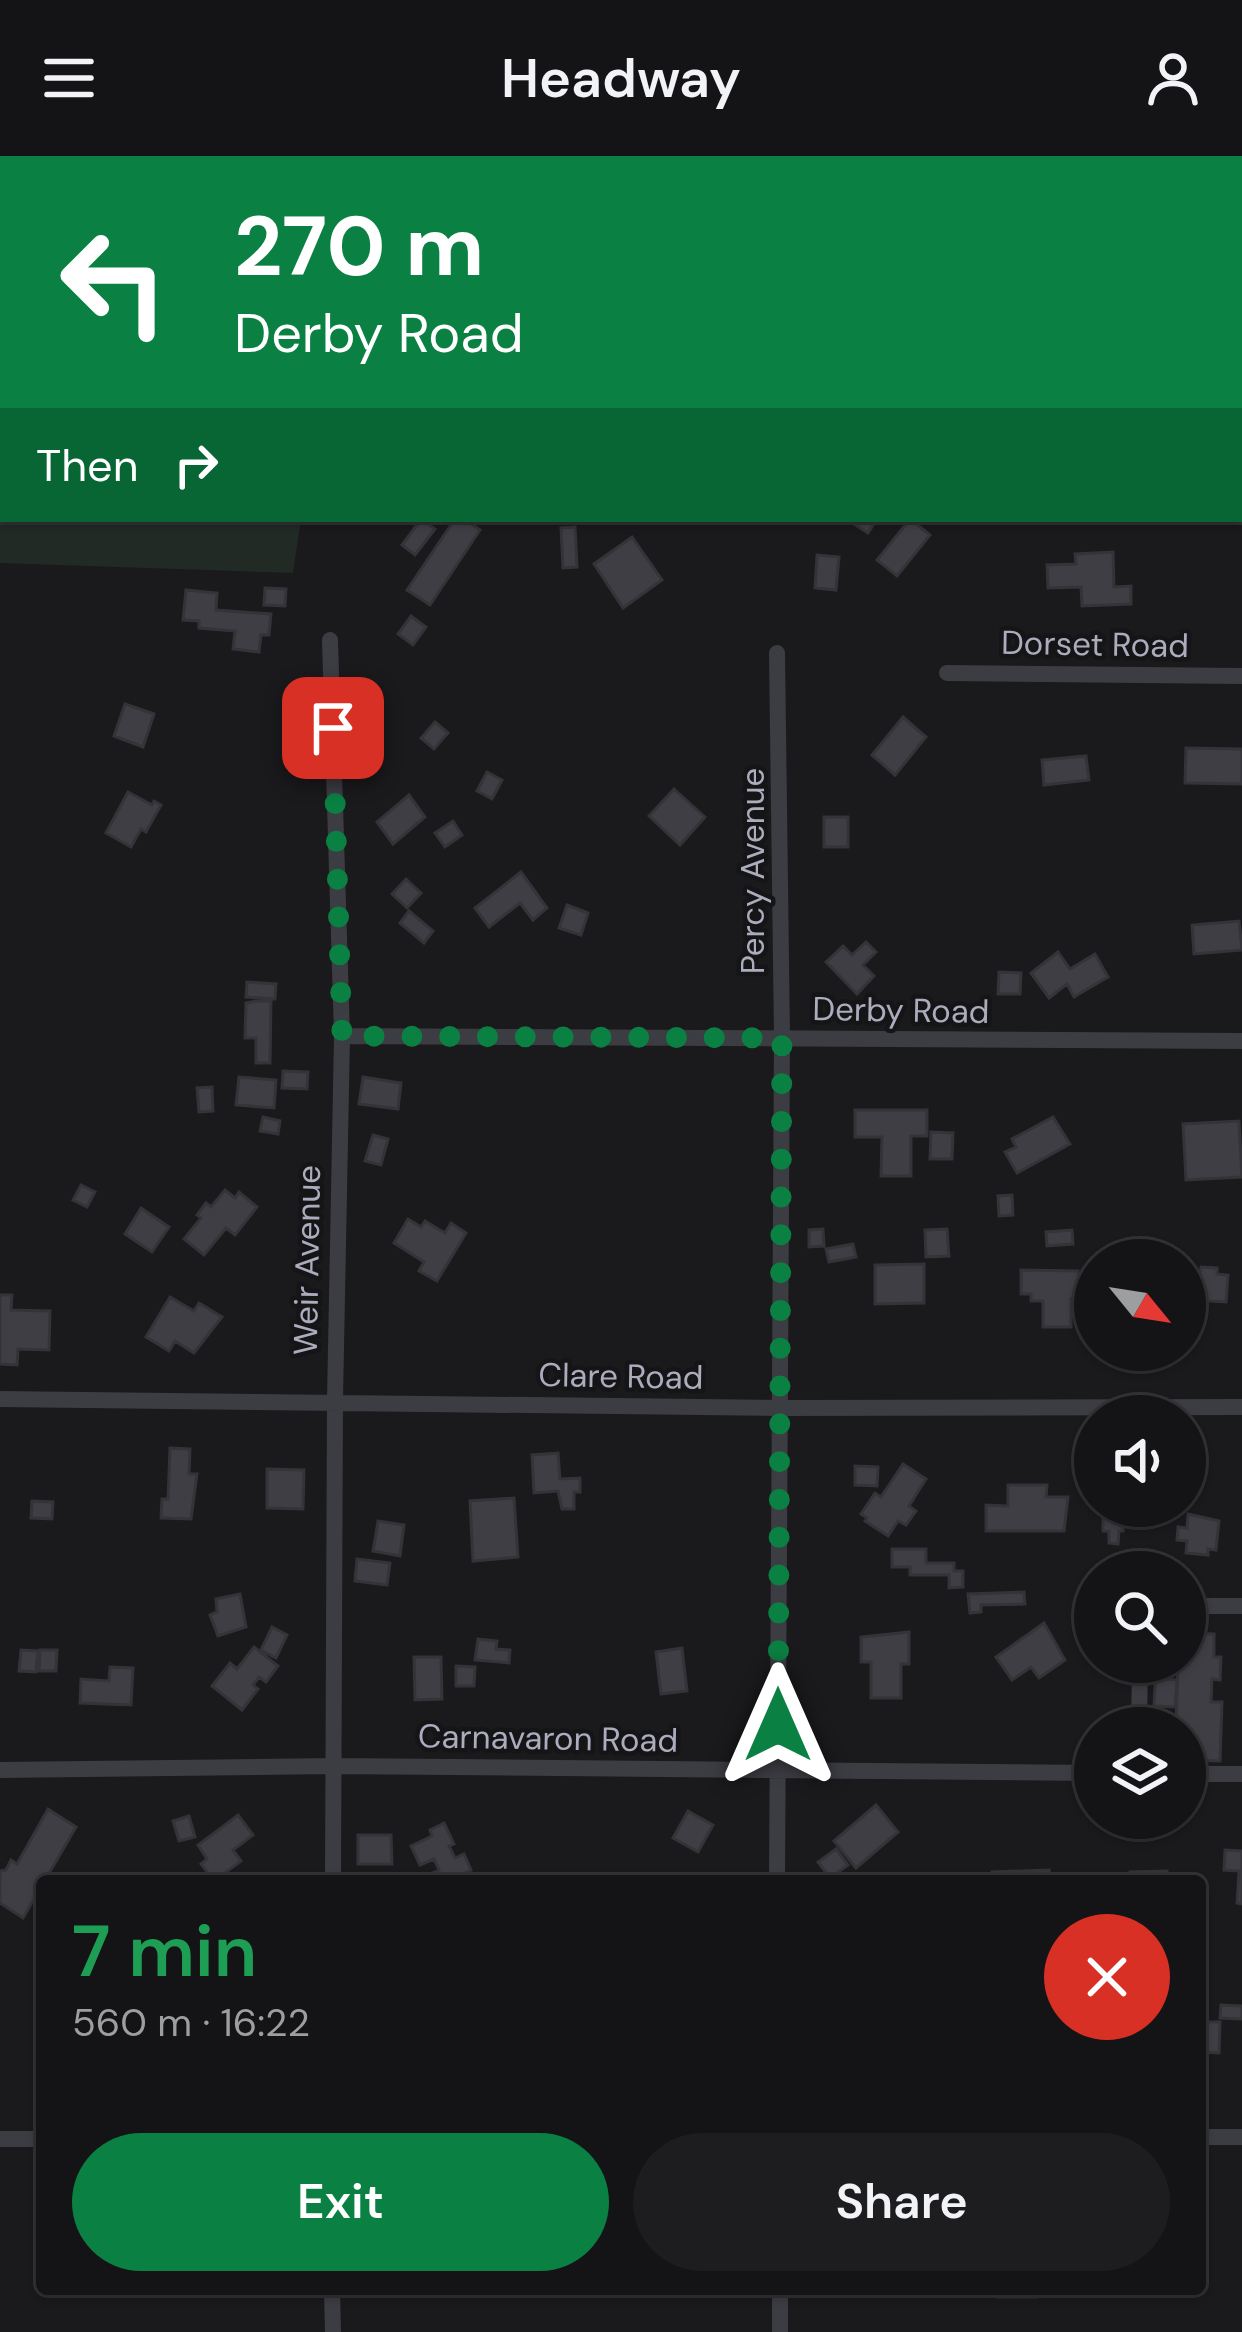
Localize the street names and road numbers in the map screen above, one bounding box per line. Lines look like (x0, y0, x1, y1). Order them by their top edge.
street label: Dorset Road (1001, 621, 1189, 667)
street label: Percy Avenue (731, 768, 774, 974)
street label: Derby Road (812, 987, 990, 1033)
street label: Weir Avenue (284, 1165, 330, 1355)
street label: Clare Road (538, 1353, 704, 1399)
street label: Carnavaron Road (417, 1714, 679, 1762)

